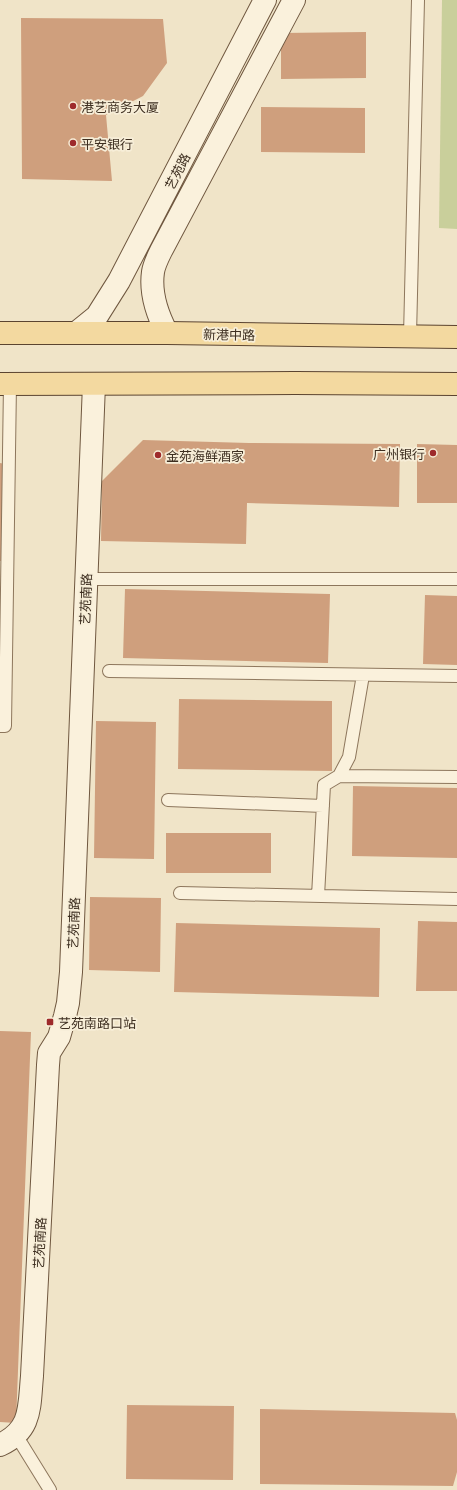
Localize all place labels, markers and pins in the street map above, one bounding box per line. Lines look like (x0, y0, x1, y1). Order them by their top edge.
place label: 港艺商务大厦 (81, 98, 159, 115)
marker: 港艺商务大厦 (68, 101, 78, 111)
place label: 平安银行 (81, 135, 133, 152)
marker: 平安银行 (68, 138, 78, 148)
place label: 广州银行 (373, 445, 425, 462)
place label: 金苑海鲜酒家 (166, 447, 244, 464)
marker: 广州银行 (428, 448, 438, 458)
marker: 金苑海鲜酒家 (153, 450, 163, 460)
place label: 艺苑南路口站 (58, 1014, 136, 1031)
marker: 艺苑南路口站 (45, 1017, 55, 1027)

